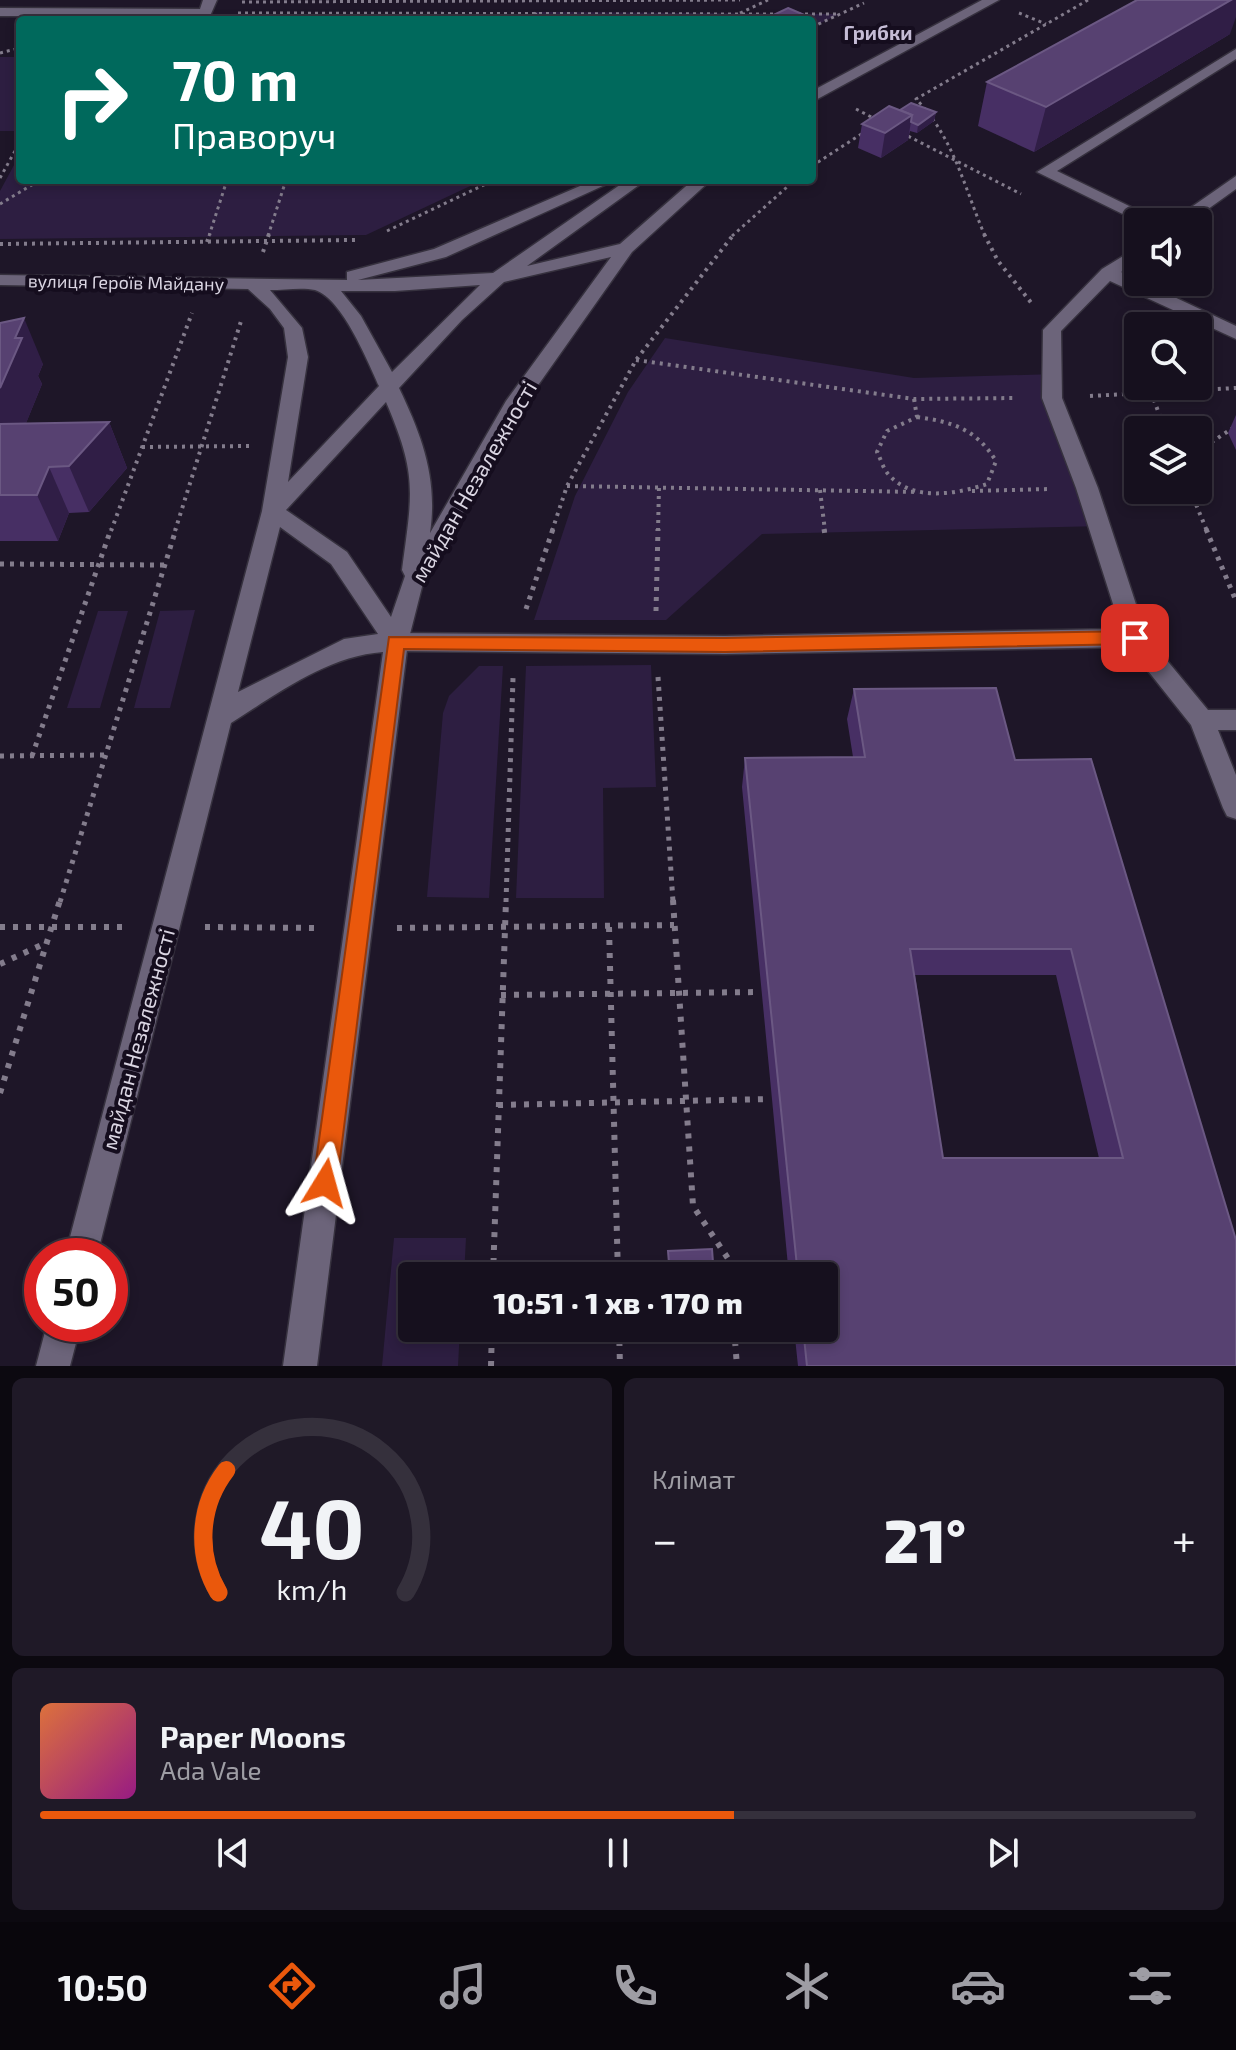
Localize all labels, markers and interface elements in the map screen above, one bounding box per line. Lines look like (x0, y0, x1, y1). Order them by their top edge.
district label: Грибки (844, 20, 912, 44)
text: 70 m (172, 45, 298, 112)
icon: right (40, 48, 144, 152)
text: Праворуч (172, 113, 337, 156)
map controls (1124, 208, 1212, 504)
button: sound (1124, 208, 1212, 296)
street label: вулиця Героїв Майдану (28, 269, 225, 295)
button: search (1124, 312, 1212, 400)
street label: майдан Незалежності (405, 376, 541, 586)
button: layers (1124, 416, 1212, 504)
pin (1101, 604, 1169, 672)
icon: arrive (1113, 616, 1157, 660)
street label: майдан Незалежності (95, 926, 179, 1152)
position arrow (283, 1141, 367, 1225)
speed limit sign: 50 (24, 1238, 128, 1342)
text: 10:51 · 1 хв · 170 m (493, 1284, 743, 1320)
text: Клімат (652, 1463, 735, 1494)
text: 40 (259, 1476, 365, 1576)
text: 21° (883, 1503, 966, 1575)
text: − (652, 1512, 678, 1565)
text: + (1172, 1512, 1196, 1565)
text: km/h (277, 1571, 347, 1606)
text: Paper Moons (160, 1718, 346, 1754)
text: Ada Vale (160, 1754, 262, 1785)
icon: previous (211, 1831, 255, 1875)
icon: pause (596, 1831, 640, 1875)
icon: next (981, 1831, 1025, 1875)
icon: directions (264, 1958, 320, 2014)
icon: music (435, 1958, 491, 2014)
icon: phone (607, 1958, 663, 2014)
icon: climate (779, 1958, 835, 2014)
icon: car (950, 1958, 1006, 2014)
icon: filters (1122, 1958, 1178, 2014)
text: 10:50 (58, 1965, 148, 2008)

